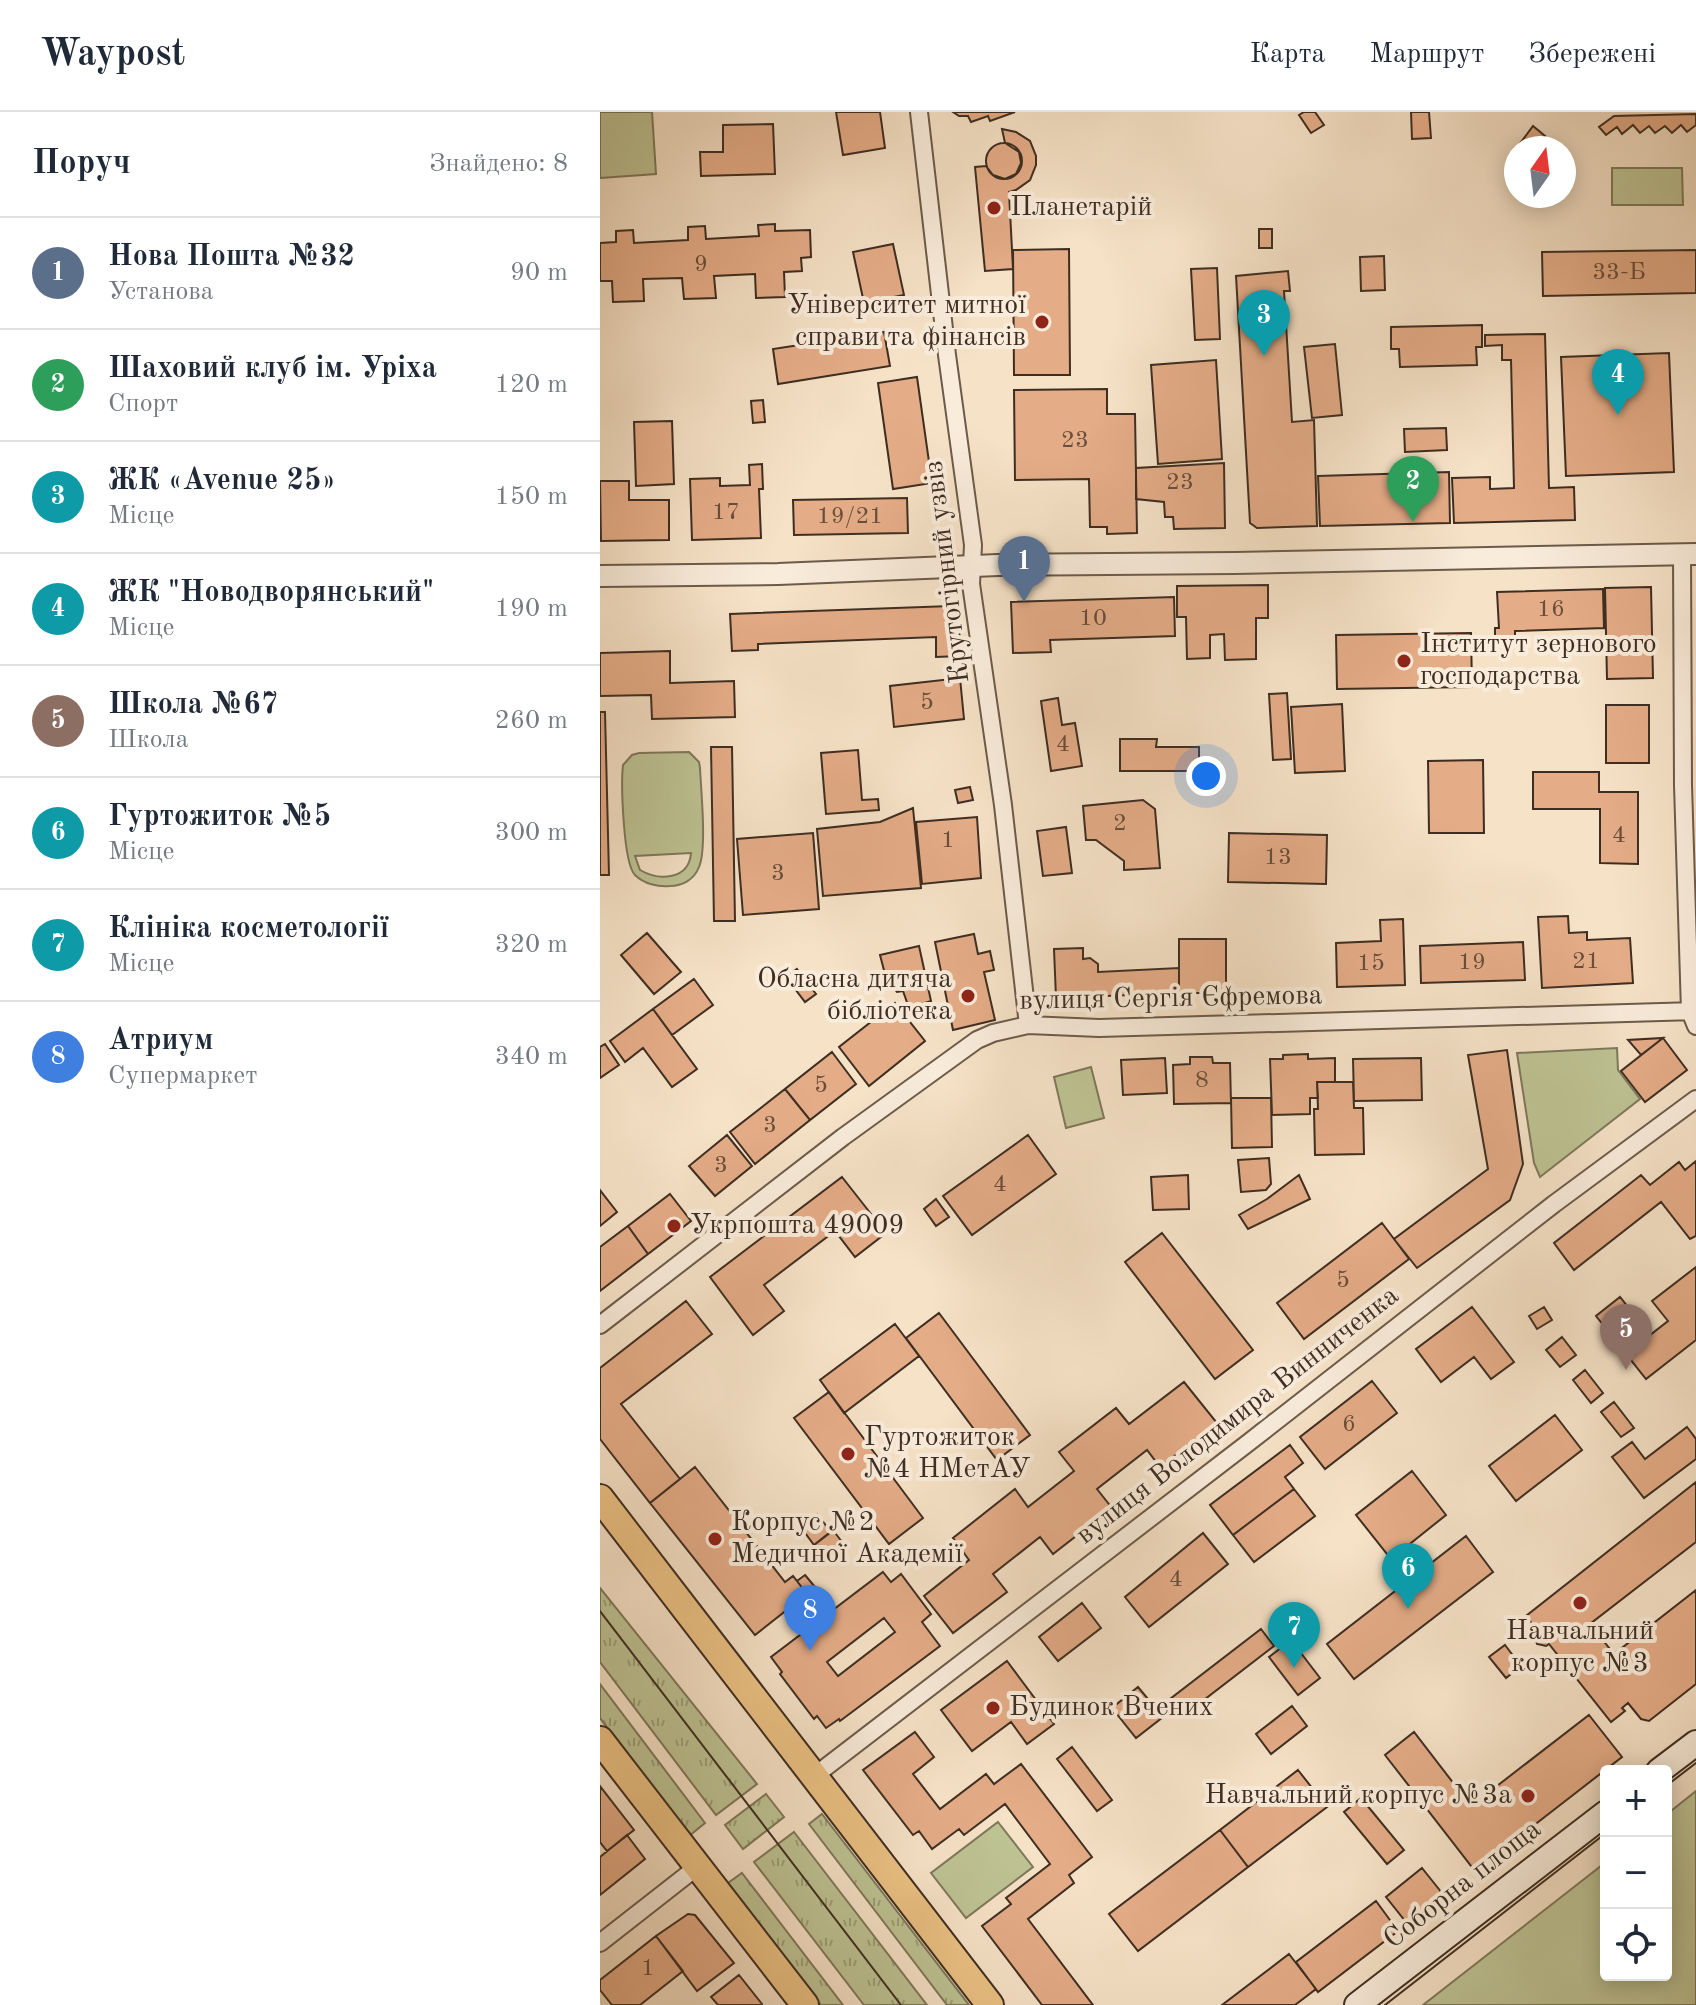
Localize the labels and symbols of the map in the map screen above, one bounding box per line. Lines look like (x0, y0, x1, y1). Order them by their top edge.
north arrow (1504, 136, 1576, 208)
place label: Планетарій (1010, 194, 1152, 222)
marker: Планетарій (985, 199, 1003, 217)
house number: 9 (694, 253, 708, 277)
house number: 33-Б (1592, 261, 1646, 285)
pin: 3 (1238, 290, 1290, 356)
place label: Університет митної справи та фінансів (787, 292, 1026, 352)
marker: Університет митної справи та фінансів (1033, 313, 1051, 331)
pin: 4 (1592, 349, 1644, 415)
house number: 23 (1061, 429, 1089, 453)
pin: 2 (1387, 456, 1439, 522)
street label: Крутогірний узвіз (920, 459, 976, 685)
house number: 23 (1166, 471, 1194, 495)
house number: 17 (712, 501, 740, 525)
house number: 19/21 (817, 505, 883, 529)
pin: 1 (998, 536, 1050, 602)
house number: 16 (1537, 598, 1565, 622)
house number: 10 (1079, 607, 1107, 631)
place label: Інститут зернового господарства (1420, 631, 1657, 691)
marker: Інститут зернового господарства (1395, 652, 1413, 670)
house number: 5 (920, 691, 934, 715)
house number: 4 (1056, 733, 1070, 757)
your location (1186, 756, 1226, 796)
house number: 2 (1113, 812, 1127, 836)
house number: 4 (1612, 824, 1626, 848)
house number: 1 (941, 829, 955, 853)
house number: 13 (1264, 846, 1292, 870)
house number: 3 (771, 862, 785, 886)
house number: 21 (1572, 950, 1600, 974)
house number: 19 (1458, 951, 1486, 975)
house number: 15 (1357, 952, 1385, 976)
place label: Обласна дитяча бібліотека (757, 966, 952, 1026)
street label: вулиця Сергія Єфремова (1019, 982, 1323, 1016)
marker: Обласна дитяча бібліотека (959, 987, 977, 1005)
house number: 8 (1195, 1069, 1209, 1093)
house number: 5 (814, 1074, 828, 1098)
house number: 3 (763, 1114, 777, 1138)
house number: 3 (714, 1154, 728, 1178)
house number: 4 (993, 1173, 1007, 1197)
place label: Укрпошта 49009 (690, 1212, 904, 1240)
marker: Укрпошта 49009 (665, 1217, 683, 1235)
house number: 5 (1336, 1269, 1350, 1293)
street label: вулиця Володимира Винниченка (1072, 1282, 1405, 1550)
pin: 5 (1600, 1304, 1652, 1370)
house number: 6 (1342, 1413, 1356, 1437)
place label: Гуртожиток №4 НМетАУ (864, 1424, 1031, 1484)
marker: Гуртожиток №4 НМетАУ (839, 1445, 857, 1463)
place label: Корпус №2 Медичної Академії (731, 1509, 963, 1569)
marker: Корпус №2 Медичної Академії (706, 1530, 724, 1548)
pin: 6 (1382, 1543, 1434, 1609)
house number: 4 (1169, 1568, 1183, 1592)
pin: 8 (784, 1585, 836, 1651)
marker: Навчальний корпус №3 (1571, 1594, 1589, 1612)
pin: 7 (1268, 1602, 1320, 1668)
place label: Навчальний корпус №3 (1506, 1618, 1654, 1678)
place label: Будинок Вчених (1009, 1694, 1214, 1722)
marker: Будинок Вчених (984, 1699, 1002, 1717)
place label: Навчальний корпус №3а (1205, 1782, 1512, 1810)
marker: Навчальний корпус №3а (1519, 1787, 1537, 1805)
street label: Соборна площа (1379, 1815, 1547, 1955)
house number: 1 (641, 1957, 655, 1981)

